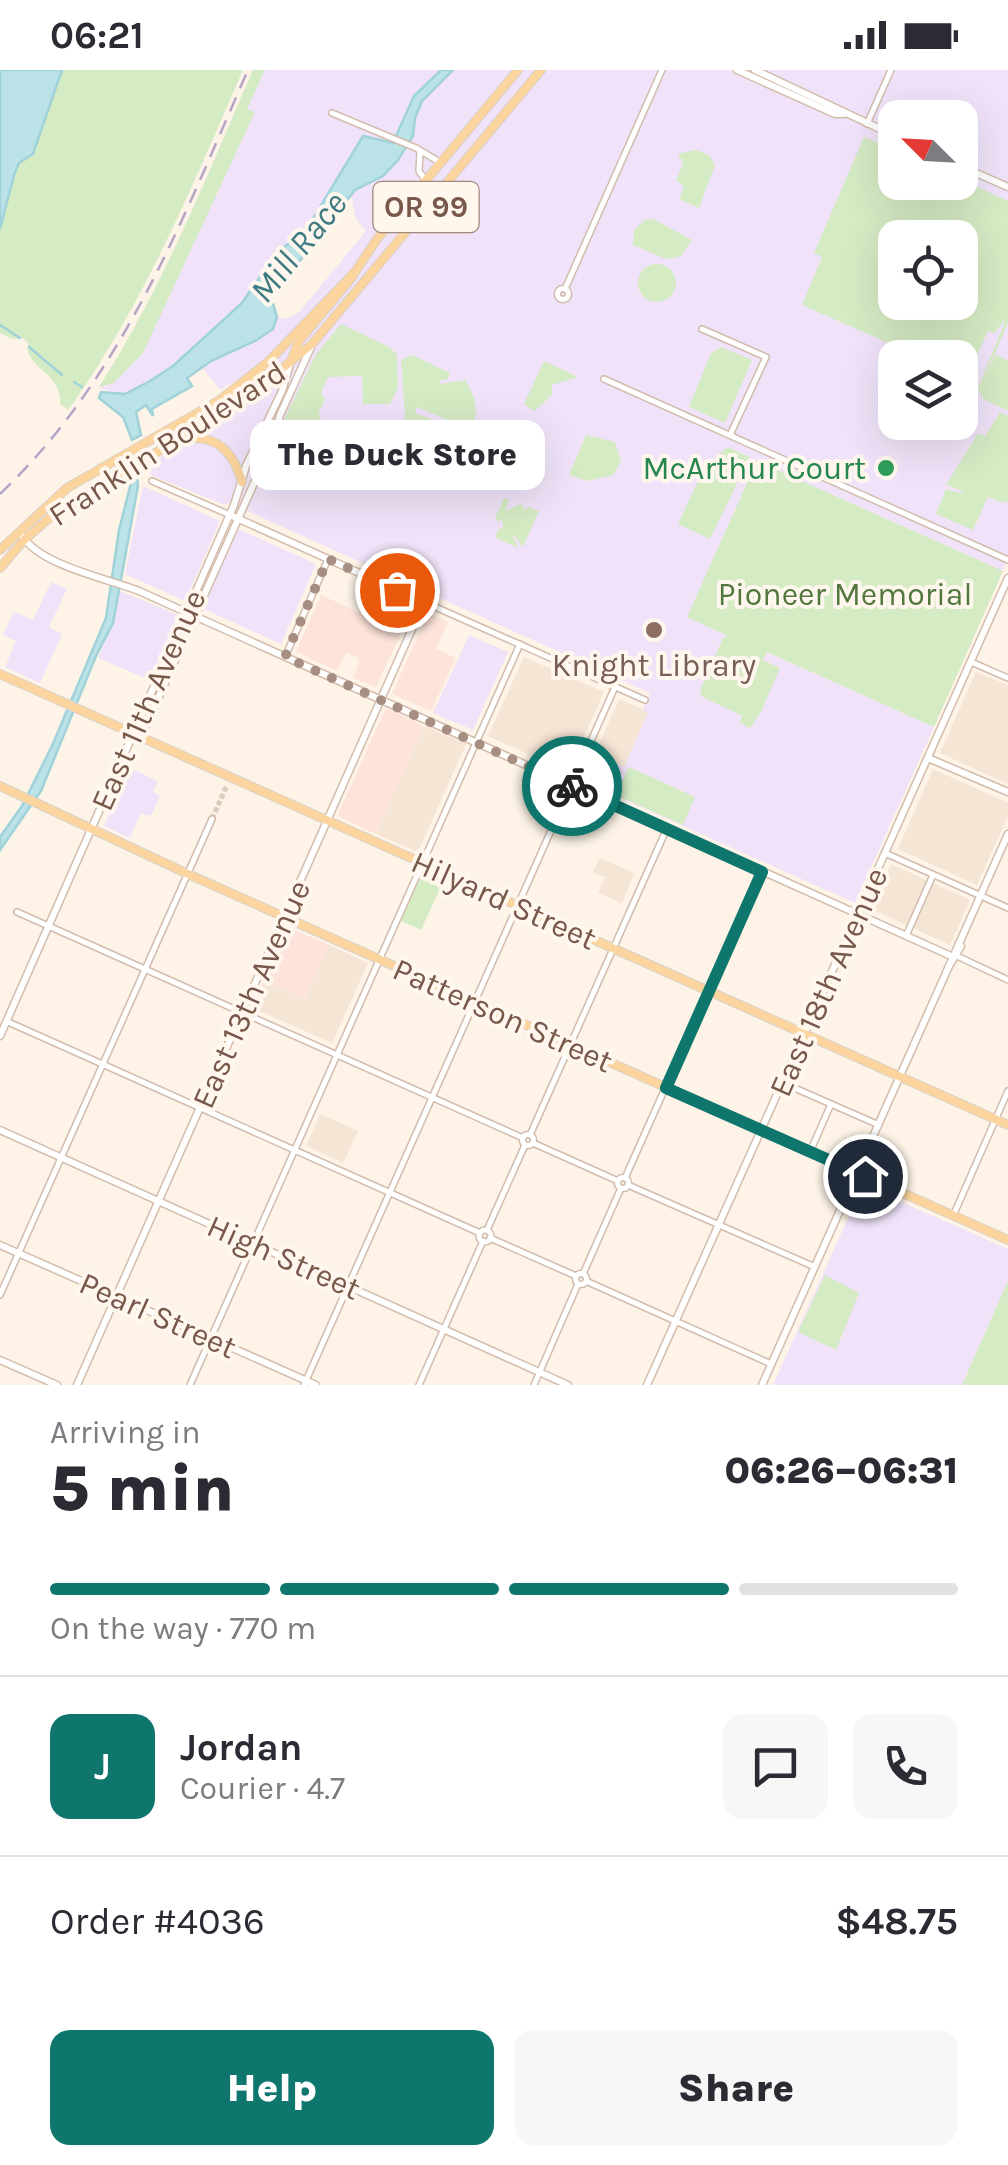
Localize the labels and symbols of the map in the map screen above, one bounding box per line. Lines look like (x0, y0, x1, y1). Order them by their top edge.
north arrow (878, 100, 978, 200)
road number: OR 99 (374, 182, 478, 232)
water label: Mill Race (241, 184, 355, 311)
street label: Franklin Boulevard (42, 353, 293, 534)
callout: The Duck Store (250, 420, 544, 490)
place label: McArthur Court (642, 450, 866, 487)
marker: McArthur Court (875, 457, 897, 479)
pin (355, 548, 440, 633)
park label: Pioneer Memorial (718, 576, 972, 613)
street label: East 11th Avenue (83, 584, 214, 816)
marker: Knight Library (643, 619, 665, 641)
place label: Knight Library (552, 647, 756, 684)
courier (522, 736, 622, 836)
street label: Hilyard Street (406, 843, 602, 958)
street label: East 18th Avenue (761, 862, 895, 1102)
street label: East 13th Avenue (185, 874, 318, 1114)
street label: Patterson Street (387, 950, 618, 1080)
pin (823, 1134, 908, 1219)
street label: High Street (201, 1207, 366, 1308)
street label: Pearl Street (74, 1264, 242, 1366)

